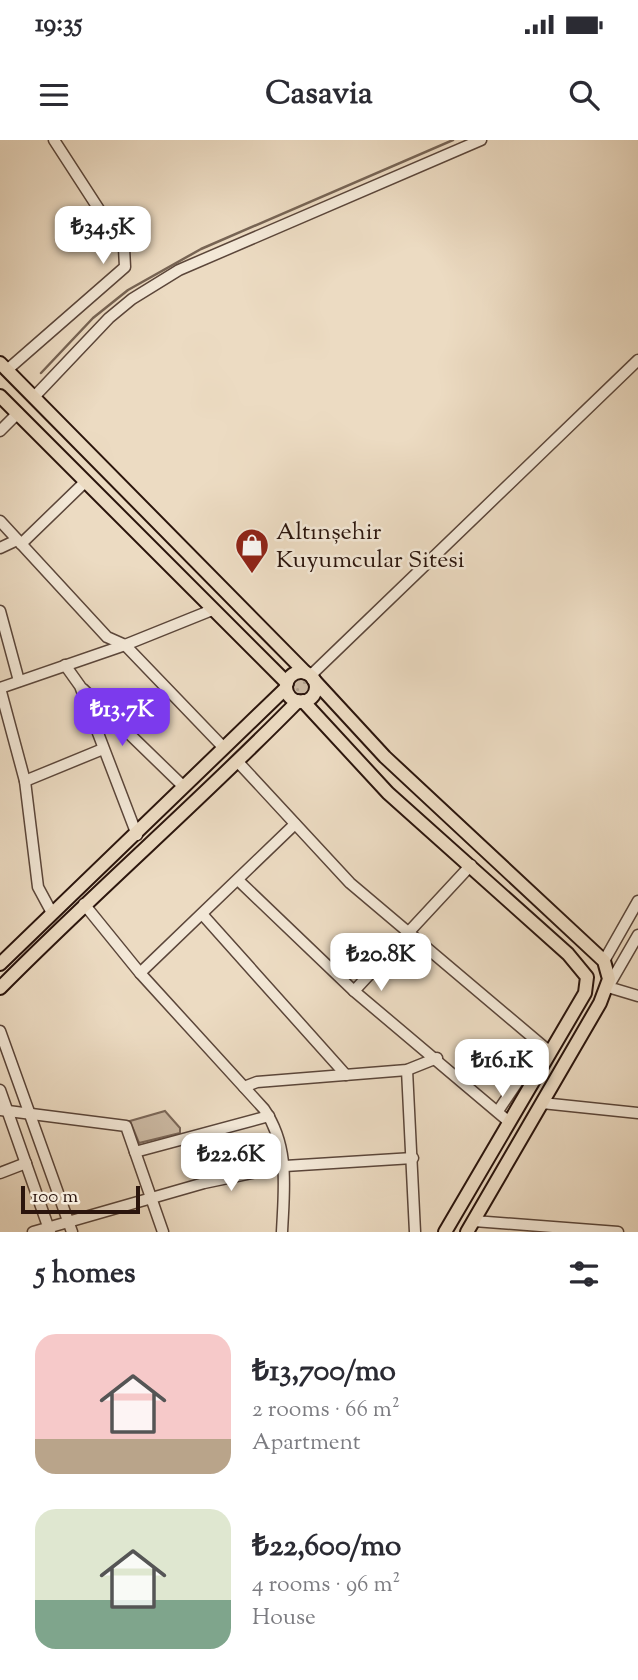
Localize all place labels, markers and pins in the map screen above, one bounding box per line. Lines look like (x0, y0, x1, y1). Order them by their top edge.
pin: ₺34.5K (46, 206, 160, 266)
place label: Altınşehir Kuyumcular Sitesi (276, 516, 465, 578)
shop icon: Altınşehir Kuyumcular Sitesi (233, 526, 271, 575)
pin: ₺13.7K (65, 688, 179, 748)
pin: ₺20.8K (324, 934, 438, 993)
pin: ₺16.1K (445, 1040, 559, 1099)
pin: ₺22.6K (174, 1133, 288, 1193)

